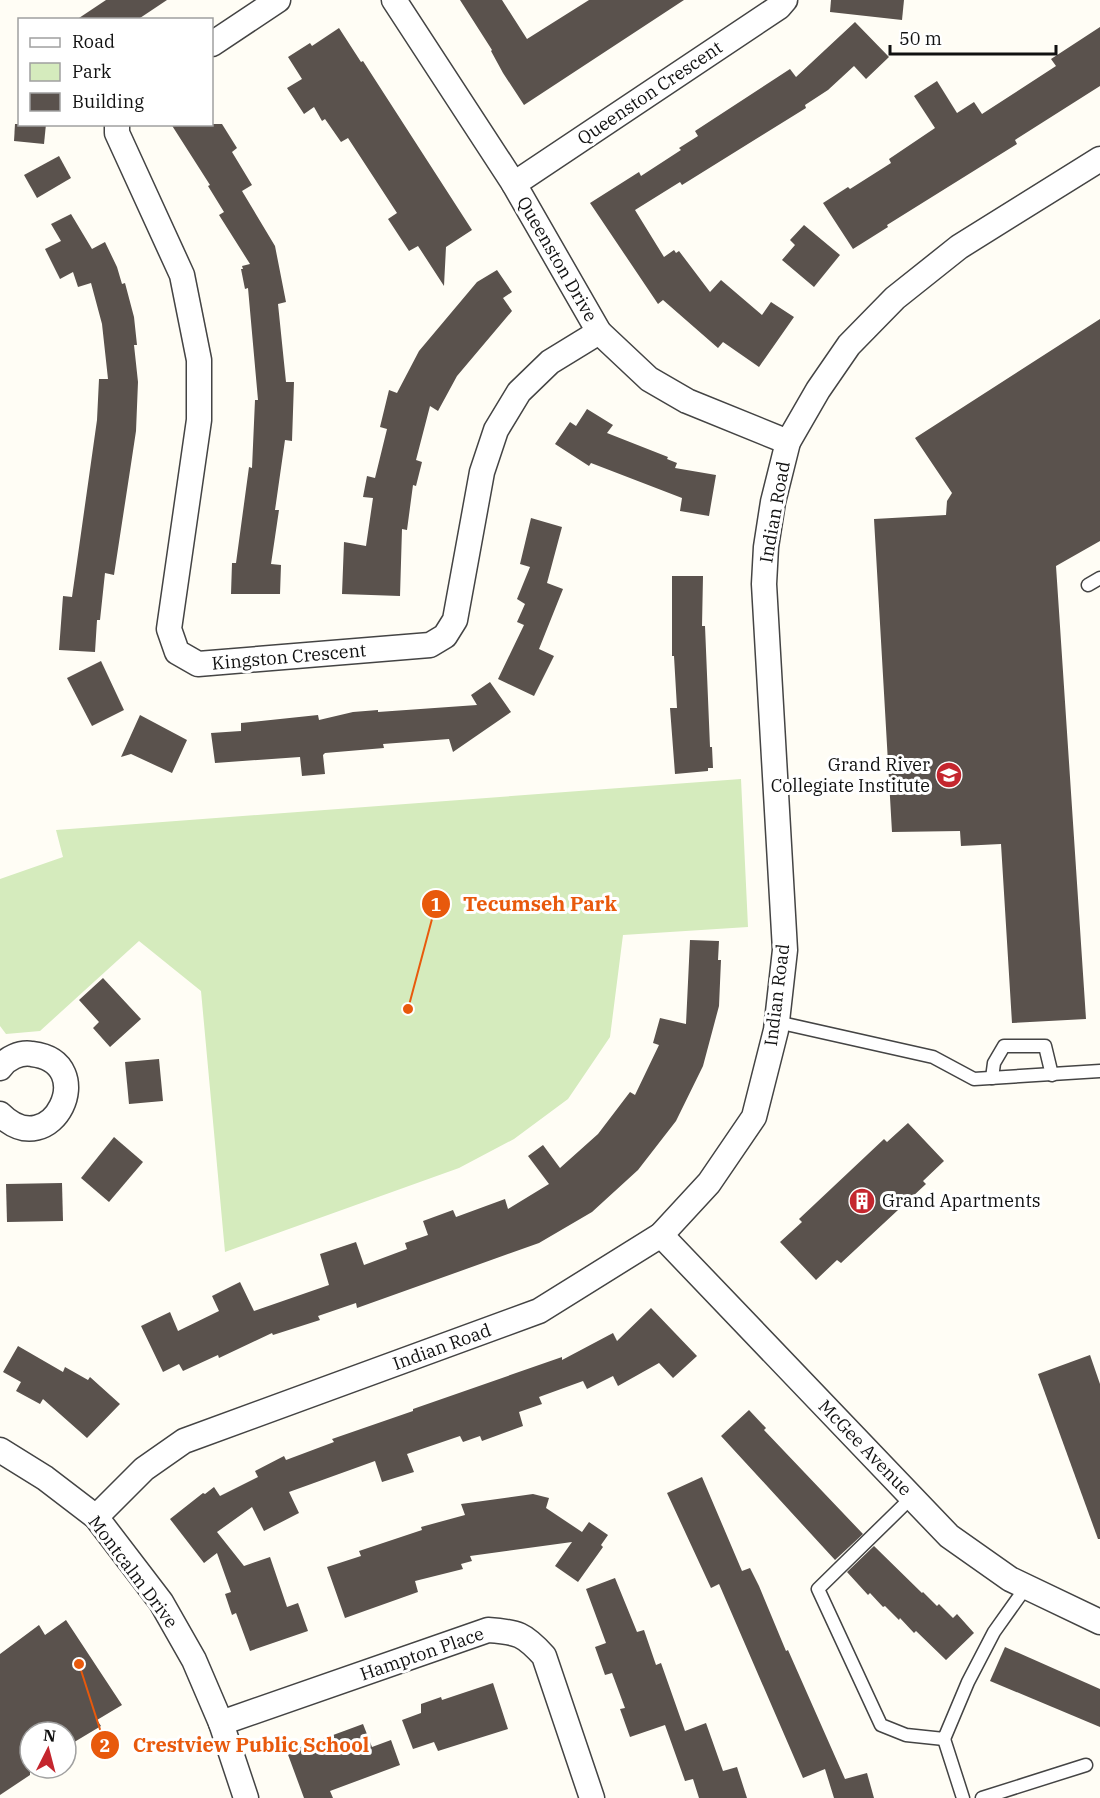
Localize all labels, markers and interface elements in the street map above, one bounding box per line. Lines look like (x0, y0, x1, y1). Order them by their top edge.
legend (18, 18, 213, 126)
scale bar (890, 18, 1056, 56)
text: 50 m (899, 27, 942, 50)
text: Road (72, 30, 115, 53)
street label: Queenston Crescent (573, 35, 727, 150)
text: Park (72, 60, 112, 83)
text: Building (72, 90, 144, 113)
street label: Queenston Drive (512, 192, 603, 326)
street label: Indian Road (754, 459, 795, 565)
street label: Kingston Crescent (211, 638, 367, 675)
place label: Grand River Collegiate Institute (771, 753, 930, 797)
school or university icon: Grand River Collegiate Institute (934, 760, 964, 790)
callout: Tecumseh Park (421, 885, 629, 923)
text: Tecumseh Park (463, 890, 617, 917)
text: 1 (431, 893, 442, 916)
street label: Indian Road (759, 942, 794, 1047)
building icon: Grand Apartments (847, 1186, 877, 1216)
place label: Grand Apartments (882, 1189, 1041, 1212)
street label: Indian Road (390, 1318, 494, 1375)
street label: McGee Avenue (814, 1395, 917, 1500)
street label: Montcalm Drive (84, 1511, 183, 1633)
street label: Hampton Place (357, 1622, 487, 1685)
north arrow (18, 1720, 78, 1780)
text: N (42, 1724, 57, 1746)
callout: Crestview Public School (90, 1726, 381, 1764)
text: Crestview Public School (133, 1731, 369, 1758)
text: 2 (100, 1734, 110, 1757)

